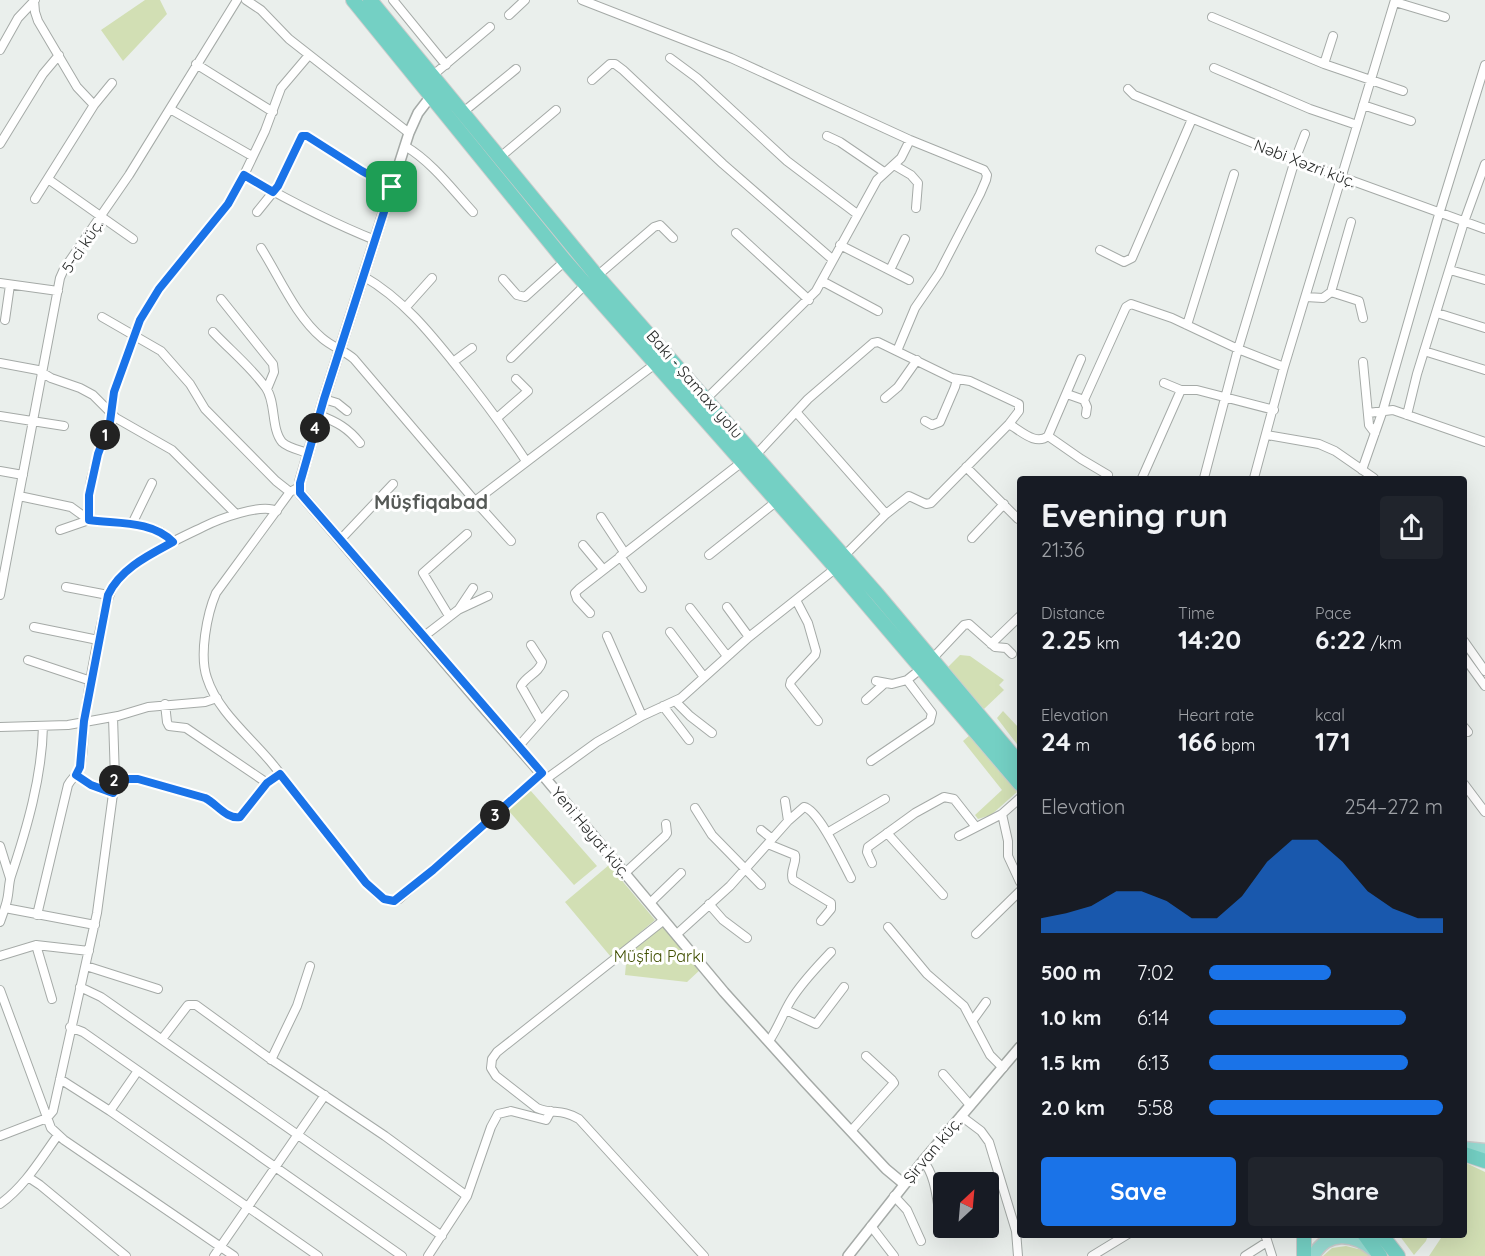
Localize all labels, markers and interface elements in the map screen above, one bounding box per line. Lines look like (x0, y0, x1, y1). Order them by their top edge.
street label: Nəbi Xəzri küç. (1251, 134, 1359, 192)
pin (366, 161, 417, 212)
icon: arrive (375, 170, 408, 203)
street label: 5-ci küç. (57, 216, 107, 276)
street label: Bakı - Şamaxı yolu (643, 326, 747, 442)
pin: 4 (300, 413, 330, 443)
text: 4 (310, 418, 320, 438)
pin: 1 (90, 420, 120, 450)
text: 1 (102, 425, 108, 445)
district label: Müşfiqabad (374, 489, 488, 514)
text: Evening run (1041, 494, 1228, 535)
button: share (1380, 496, 1443, 559)
text: 21:36 (1041, 537, 1084, 562)
text: Distance (1041, 603, 1105, 623)
text: Time (1178, 603, 1215, 623)
text: Pace (1315, 603, 1351, 623)
text: 2.25 (1041, 623, 1092, 656)
text: 14:20 (1178, 623, 1241, 656)
text: 6:22 (1315, 623, 1366, 656)
text: km (1092, 633, 1120, 653)
text: /km (1366, 633, 1402, 653)
text: Elevation (1041, 705, 1108, 725)
text: Heart rate (1178, 705, 1254, 725)
text: kcal (1315, 705, 1345, 725)
text: 24 (1041, 725, 1071, 758)
text: 166 (1178, 725, 1217, 758)
text: 171 (1315, 725, 1351, 758)
text: m (1071, 735, 1090, 755)
text: bpm (1217, 735, 1255, 755)
pin: 2 (99, 765, 129, 795)
text: 2 (109, 770, 119, 790)
street label: Yeni Həyat küç. (547, 783, 635, 882)
text: Elevation (1041, 794, 1125, 819)
text: 254–272 m (1345, 794, 1443, 819)
pin: 3 (480, 800, 510, 830)
text: 3 (491, 805, 499, 825)
park label: Müşfia Parkı (614, 946, 704, 966)
text: 500 m (1041, 960, 1101, 985)
text: 7:02 (1137, 960, 1174, 985)
text: 1.0 km (1041, 1005, 1101, 1030)
text: 6:14 (1137, 1005, 1169, 1030)
text: 1.5 km (1041, 1050, 1101, 1075)
text: 6:13 (1137, 1050, 1169, 1075)
text: 2.0 km (1041, 1095, 1105, 1120)
text: 5:58 (1137, 1095, 1173, 1120)
street label: Şirvan küç. (899, 1113, 965, 1187)
button: Save (1041, 1157, 1236, 1226)
button: Share (1248, 1157, 1443, 1226)
north arrow (933, 1172, 999, 1238)
map controls (933, 1172, 999, 1238)

